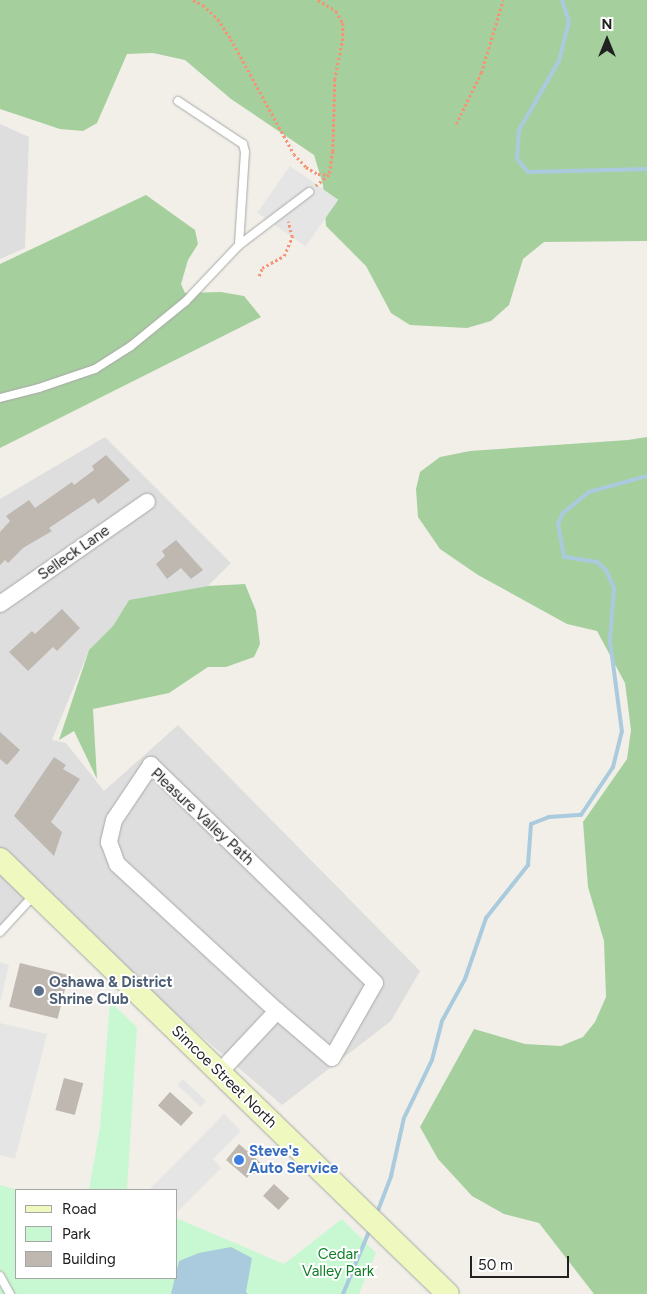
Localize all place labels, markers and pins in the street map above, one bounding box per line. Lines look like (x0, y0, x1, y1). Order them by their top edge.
place label: Oshawa & District Shrine Club (49, 973, 173, 1008)
marker: Oshawa & District Shrine Club (33, 985, 45, 997)
place label: Steve's Auto Service (249, 1142, 338, 1177)
marker: Steve's Auto Service (233, 1154, 245, 1166)

